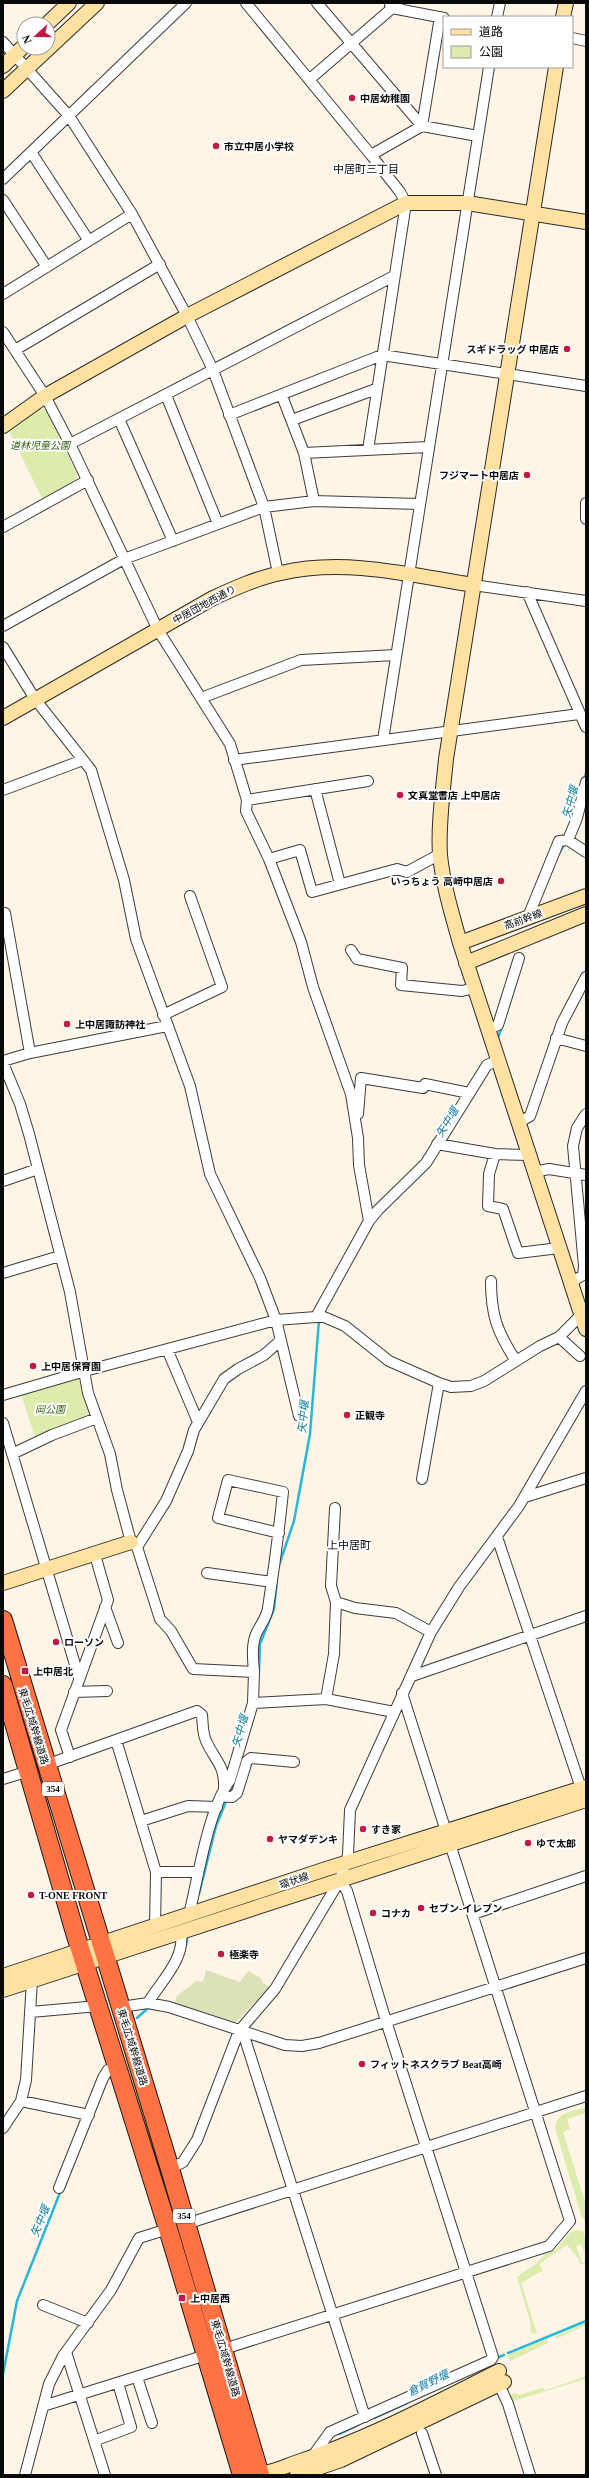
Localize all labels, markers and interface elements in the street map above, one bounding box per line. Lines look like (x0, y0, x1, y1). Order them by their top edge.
north arrow (16, 16, 56, 56)
legend (443, 16, 573, 68)
text: 道路 (479, 25, 503, 39)
text: N (20, 34, 34, 45)
text: 公園 (479, 45, 503, 59)
marker: 中居幼稚園 (347, 93, 357, 103)
place label: 中居幼稚園 (360, 93, 410, 104)
marker: 市立中居小学校 (211, 141, 221, 151)
place label: 市立中居小学校 (224, 141, 294, 152)
district label: 中居町三丁目 (333, 163, 399, 175)
place label: スギドラッグ 中居店 (467, 344, 559, 355)
marker: スギドラッグ 中居店 (562, 344, 572, 354)
park label: 道林児童公園 (10, 440, 72, 451)
place label: フジマート中居店 (439, 470, 519, 481)
marker: フジマート中居店 (522, 470, 532, 480)
street label: 中居団地西通り (171, 583, 238, 626)
water label: 矢中堰 (560, 783, 581, 819)
marker: 文真堂書店 上中居店 (395, 790, 405, 800)
place label: 文真堂書店 上中居店 (408, 790, 501, 801)
place label: いっちょう 高崎中居店 (391, 876, 493, 887)
marker: いっちょう 高崎中居店 (496, 876, 506, 886)
street label: 高前幹線 (502, 907, 544, 931)
marker: 上中居諏訪神社 (62, 1019, 72, 1029)
place label: 上中居諏訪神社 (75, 1019, 146, 1030)
water label: 矢中堰 (433, 1103, 462, 1139)
marker: 上中居保育園 (28, 1361, 38, 1371)
place label: 上中居保育園 (41, 1361, 101, 1372)
water label: 矢中堰 (296, 1398, 311, 1434)
park label: 岡公園 (35, 1404, 67, 1415)
marker: 正観寺 (342, 1410, 352, 1420)
place label: 正観寺 (355, 1410, 385, 1421)
district label: 上中居町 (327, 1539, 371, 1551)
marker: ローソン (51, 1637, 61, 1647)
place label: ローソン (64, 1637, 104, 1648)
marker: 上中居北 (20, 1666, 30, 1676)
place label: 上中居北 (33, 1666, 73, 1677)
street label: 東毛広域幹線道路 (17, 1686, 50, 1766)
water label: 矢中堰 (230, 1712, 251, 1749)
road number: 354 (42, 1782, 64, 1796)
marker: すき家 (358, 1824, 368, 1834)
place label: すき家 (371, 1824, 401, 1835)
marker: ヤマダデンキ (265, 1834, 275, 1844)
place label: ヤマダデンキ (278, 1834, 338, 1845)
marker: ゆで太郎 (523, 1838, 533, 1848)
place label: ゆで太郎 (536, 1838, 576, 1849)
street label: 環状線 (278, 1870, 310, 1891)
marker: T-ONE FRONT (26, 1890, 36, 1900)
place label: T-ONE FRONT (39, 1890, 108, 1901)
marker: セブン-イレブン (416, 1903, 426, 1913)
place label: セブン-イレブン (429, 1903, 502, 1914)
marker: コナカ (368, 1908, 378, 1918)
place label: コナカ (381, 1908, 411, 1919)
marker: 極楽寺 (216, 1949, 226, 1959)
place label: 極楽寺 (229, 1949, 259, 1960)
street label: 東毛広域幹線道路 (116, 2007, 149, 2087)
marker: フィットネスクラブ Beat高崎 (357, 2059, 367, 2069)
place label: フィットネスクラブ Beat高崎 (370, 2059, 502, 2070)
water label: 矢中堰 (28, 2202, 52, 2239)
road number: 354 (173, 2209, 195, 2223)
marker: 上中居西 (177, 2293, 187, 2303)
place label: 上中居西 (190, 2293, 230, 2304)
street label: 東毛広域幹線道路 (209, 2318, 242, 2398)
water label: 倉賀野堰 (406, 2367, 452, 2398)

